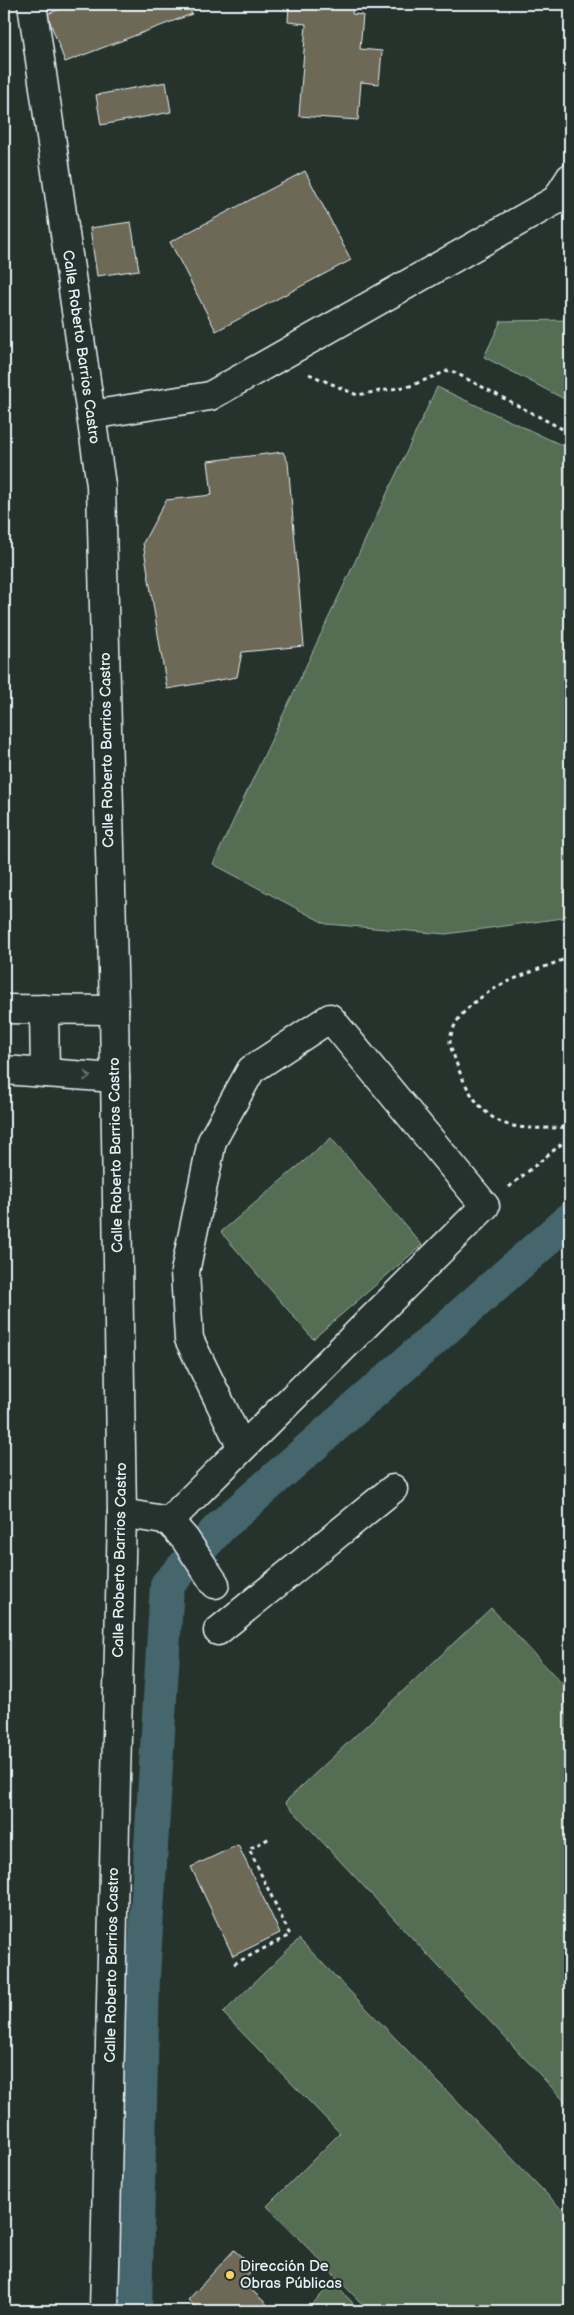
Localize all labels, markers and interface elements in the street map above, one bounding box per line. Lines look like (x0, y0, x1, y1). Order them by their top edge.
street label: Calle Roberto Barrios Castro (58, 249, 104, 445)
street label: Calle Roberto Barrios Castro (96, 652, 118, 848)
street label: Calle Roberto Barrios Castro (105, 1057, 127, 1253)
one-way arrow (84, 1070, 92, 1081)
street label: Calle Roberto Barrios Castro (109, 1462, 131, 1658)
street label: Calle Roberto Barrios Castro (101, 1867, 123, 2063)
place label: Dirección De Obras Públicas (240, 2257, 342, 2293)
marker: Dirección De Obras Públicas (224, 2269, 236, 2281)

